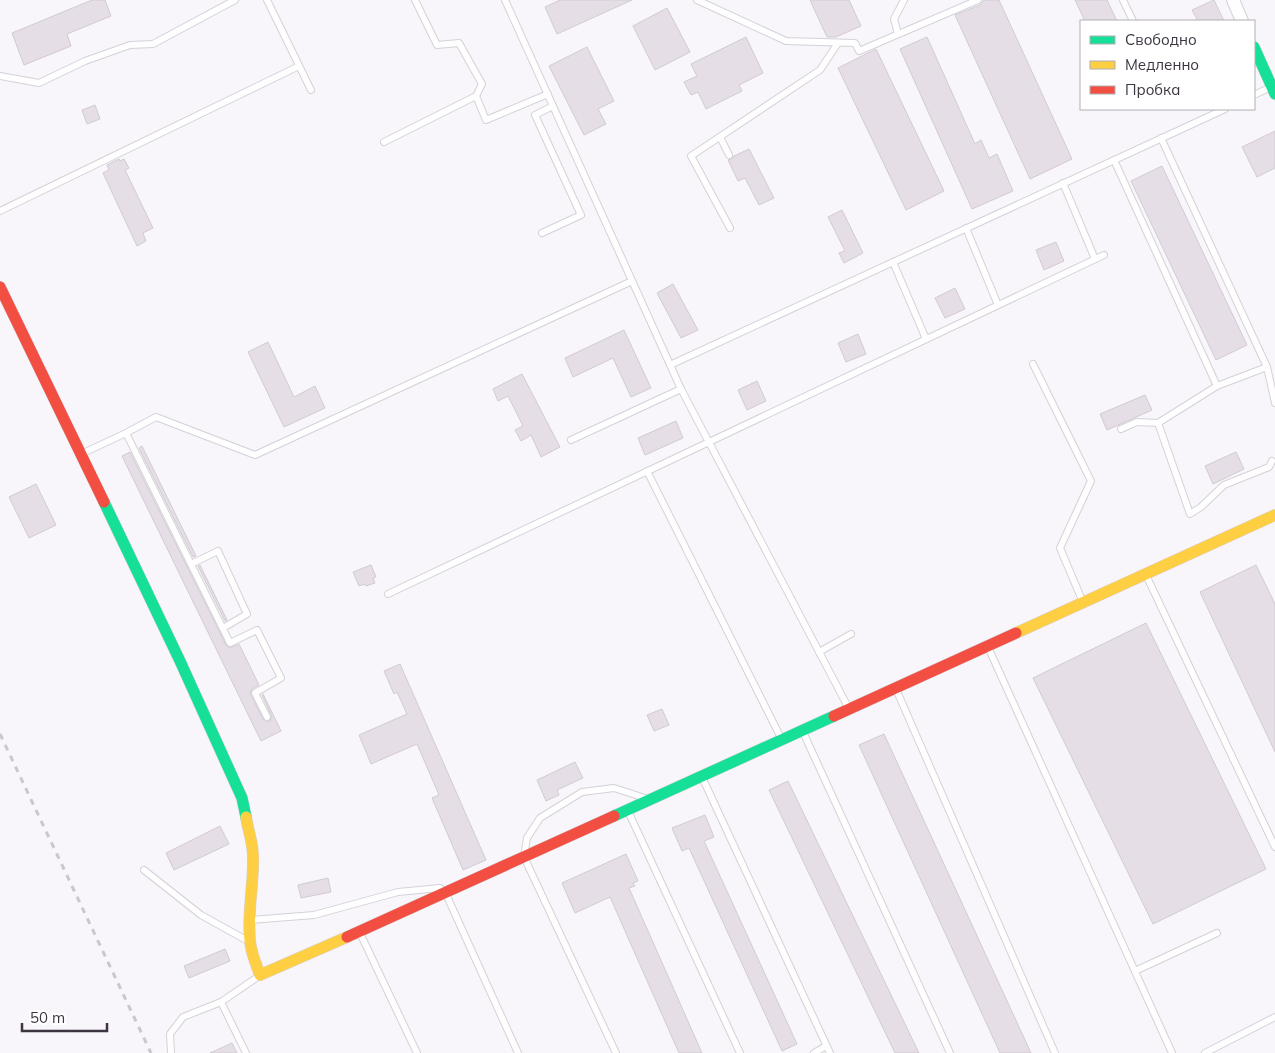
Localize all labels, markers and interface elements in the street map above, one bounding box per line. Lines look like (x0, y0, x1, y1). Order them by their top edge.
legend (1080, 20, 1255, 110)
text: Свободно (1125, 30, 1197, 49)
text: Медленно (1125, 55, 1199, 74)
text: Пробка (1125, 80, 1180, 99)
scale bar (22, 1000, 108, 1032)
text: 50 m (30, 1008, 65, 1027)

